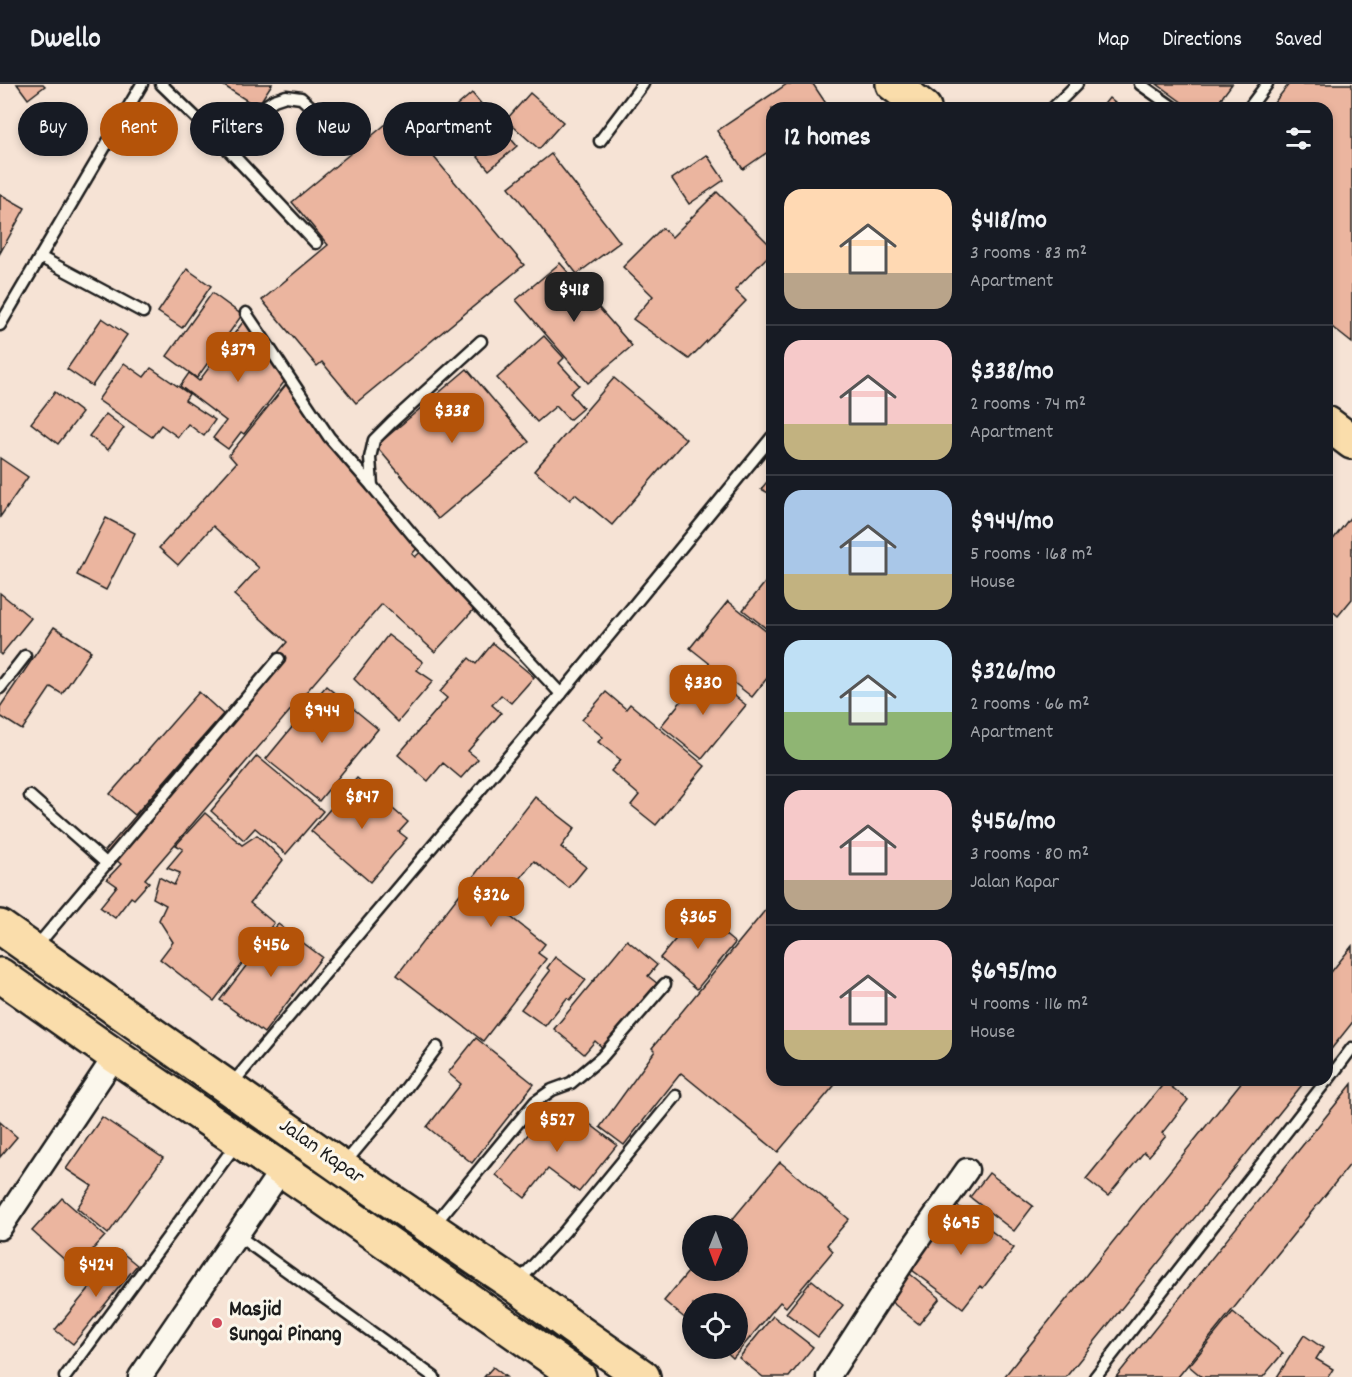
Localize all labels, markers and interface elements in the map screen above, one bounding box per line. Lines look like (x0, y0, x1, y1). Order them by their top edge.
text: Dwello (30, 21, 101, 61)
text: Map (1098, 26, 1129, 56)
text: Directions (1162, 26, 1242, 56)
text: Saved (1275, 26, 1322, 56)
chip: Buy (18, 102, 88, 156)
chip: Rent (100, 102, 178, 156)
chip: Filters (190, 102, 284, 156)
chip: New (296, 102, 371, 156)
chip: Apartment (383, 102, 513, 156)
text: 12 homes (784, 120, 871, 157)
icon: filters (1282, 122, 1315, 155)
text: $418/mo (970, 203, 1047, 240)
icon: home (832, 213, 904, 285)
text: 3 rooms · 83 m² (970, 240, 1087, 268)
text: Apartment (970, 268, 1053, 296)
pin: $418 (538, 272, 610, 323)
text: $418 (559, 277, 589, 305)
pin: $379 (202, 332, 274, 383)
text: $379 (220, 337, 256, 365)
text: $338/mo (970, 354, 1054, 391)
icon: home (832, 364, 904, 436)
text: 2 rooms · 74 m² (970, 391, 1086, 419)
pin: $338 (416, 393, 488, 444)
text: $338 (434, 398, 470, 426)
text: Apartment (970, 419, 1053, 447)
text: $944/mo (970, 504, 1054, 541)
icon: home (832, 514, 904, 586)
text: 5 rooms · 168 m² (970, 541, 1093, 569)
text: House (970, 569, 1015, 597)
text: $326/mo (970, 654, 1056, 691)
icon: home (832, 664, 904, 736)
pin: $330 (667, 665, 739, 716)
text: $330 (684, 670, 722, 698)
text: 2 rooms · 66 m² (970, 691, 1090, 719)
pin: $944 (286, 693, 358, 744)
text: $944 (304, 698, 340, 726)
text: Apartment (970, 719, 1053, 747)
pin: $847 (326, 779, 398, 830)
text: $847 (345, 784, 379, 812)
text: $456/mo (970, 804, 1056, 841)
icon: home (832, 814, 904, 886)
text: 3 rooms · 80 m² (970, 841, 1089, 869)
text: Jalan Kapar (970, 869, 1059, 897)
pin: $326 (455, 877, 527, 928)
text: $326 (472, 882, 510, 910)
pin: $365 (662, 899, 734, 950)
text: $365 (679, 904, 717, 932)
pin: $456 (235, 927, 307, 978)
text: $456 (252, 932, 290, 960)
text: $695/mo (970, 954, 1057, 991)
icon: home (832, 964, 904, 1036)
text: 4 rooms · 116 m² (970, 991, 1088, 1019)
text: House (970, 1019, 1015, 1047)
pin: $527 (521, 1102, 593, 1153)
text: $527 (539, 1107, 575, 1135)
street label: Jalan Kapar (272, 1111, 371, 1193)
pin: $695 (925, 1205, 997, 1256)
text: $695 (942, 1210, 980, 1238)
north arrow (682, 1215, 748, 1281)
map controls (682, 1215, 748, 1359)
pin: $424 (60, 1247, 132, 1298)
text: $424 (78, 1252, 114, 1280)
button: locate (682, 1293, 748, 1359)
place label: Masjid Sungai Pinang (229, 1295, 342, 1351)
marker: Masjid Sungai Pinang (210, 1316, 224, 1330)

